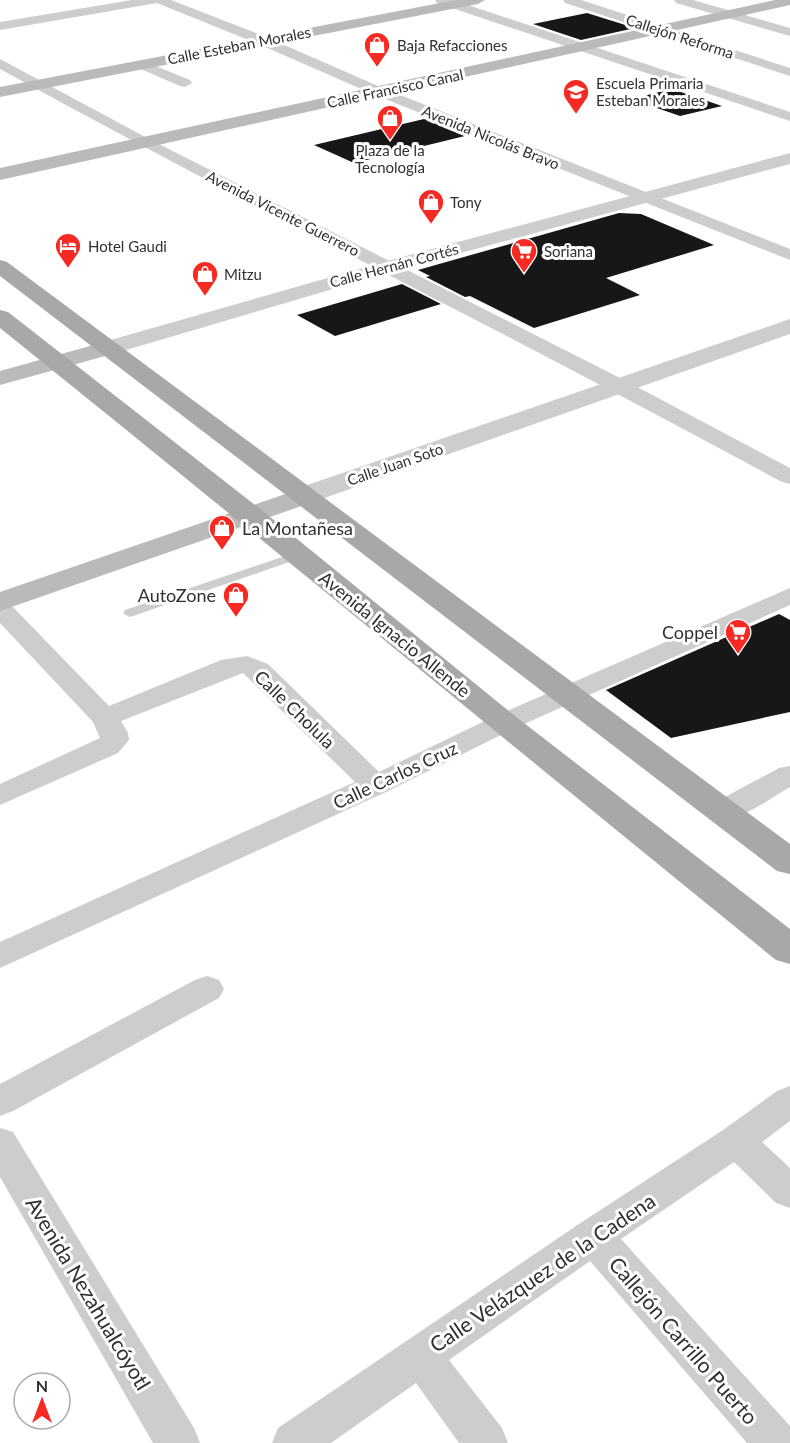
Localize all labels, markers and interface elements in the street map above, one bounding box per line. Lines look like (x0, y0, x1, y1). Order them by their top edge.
street label: Callejón Reforma (624, 10, 736, 62)
street label: Calle Esteban Morales (166, 22, 312, 68)
shop icon: Baja Refacciones (362, 30, 392, 68)
place label: Baja Refacciones (397, 36, 507, 54)
street label: Calle Francisco Canal (325, 65, 465, 111)
place label: Escuela Primaria Esteban Morales (596, 74, 705, 109)
school or university icon: Escuela Primaria Esteban Morales (561, 77, 591, 115)
street label: Avenida Nicolás Bravo (420, 101, 562, 173)
shop icon: Plaza de la Tecnología (375, 103, 405, 141)
place label: Plaza de la Tecnología (355, 141, 425, 176)
street label: Avenida Vicente Guerrero (203, 167, 363, 259)
shop icon: Tony (416, 187, 446, 225)
place label: Tony (450, 193, 482, 211)
hotel icon: Hotel Gaudi (53, 231, 83, 269)
supermarket icon: Soriana (509, 236, 539, 274)
place label: Hotel Gaudi (88, 237, 167, 255)
street label: Calle Hernán Cortés (328, 239, 460, 291)
place label: Soriana (544, 242, 593, 260)
shop icon: Mitzu (190, 259, 220, 297)
place label: Mitzu (224, 265, 262, 283)
street label: Calle Juan Soto (345, 439, 445, 489)
shop icon: La Montañesa (207, 513, 237, 551)
place label: La Montañesa (242, 517, 353, 539)
street label: Avenida Ignacio Allende (315, 566, 475, 702)
shop icon: AutoZone (221, 580, 251, 618)
place label: AutoZone (138, 584, 216, 606)
supermarket icon: Coppel (723, 617, 753, 655)
place label: Coppel (662, 621, 718, 643)
street label: Calle Cholula (250, 665, 340, 753)
street label: Calle Carlos Cruz (329, 737, 461, 813)
street label: Calle Velázquez de la Cadena (425, 1187, 659, 1357)
street label: Avenida Nezahualcóyotl (21, 1192, 157, 1394)
street label: Callejón Carrillo Puerto (604, 1251, 764, 1429)
north arrow (12, 1371, 72, 1431)

